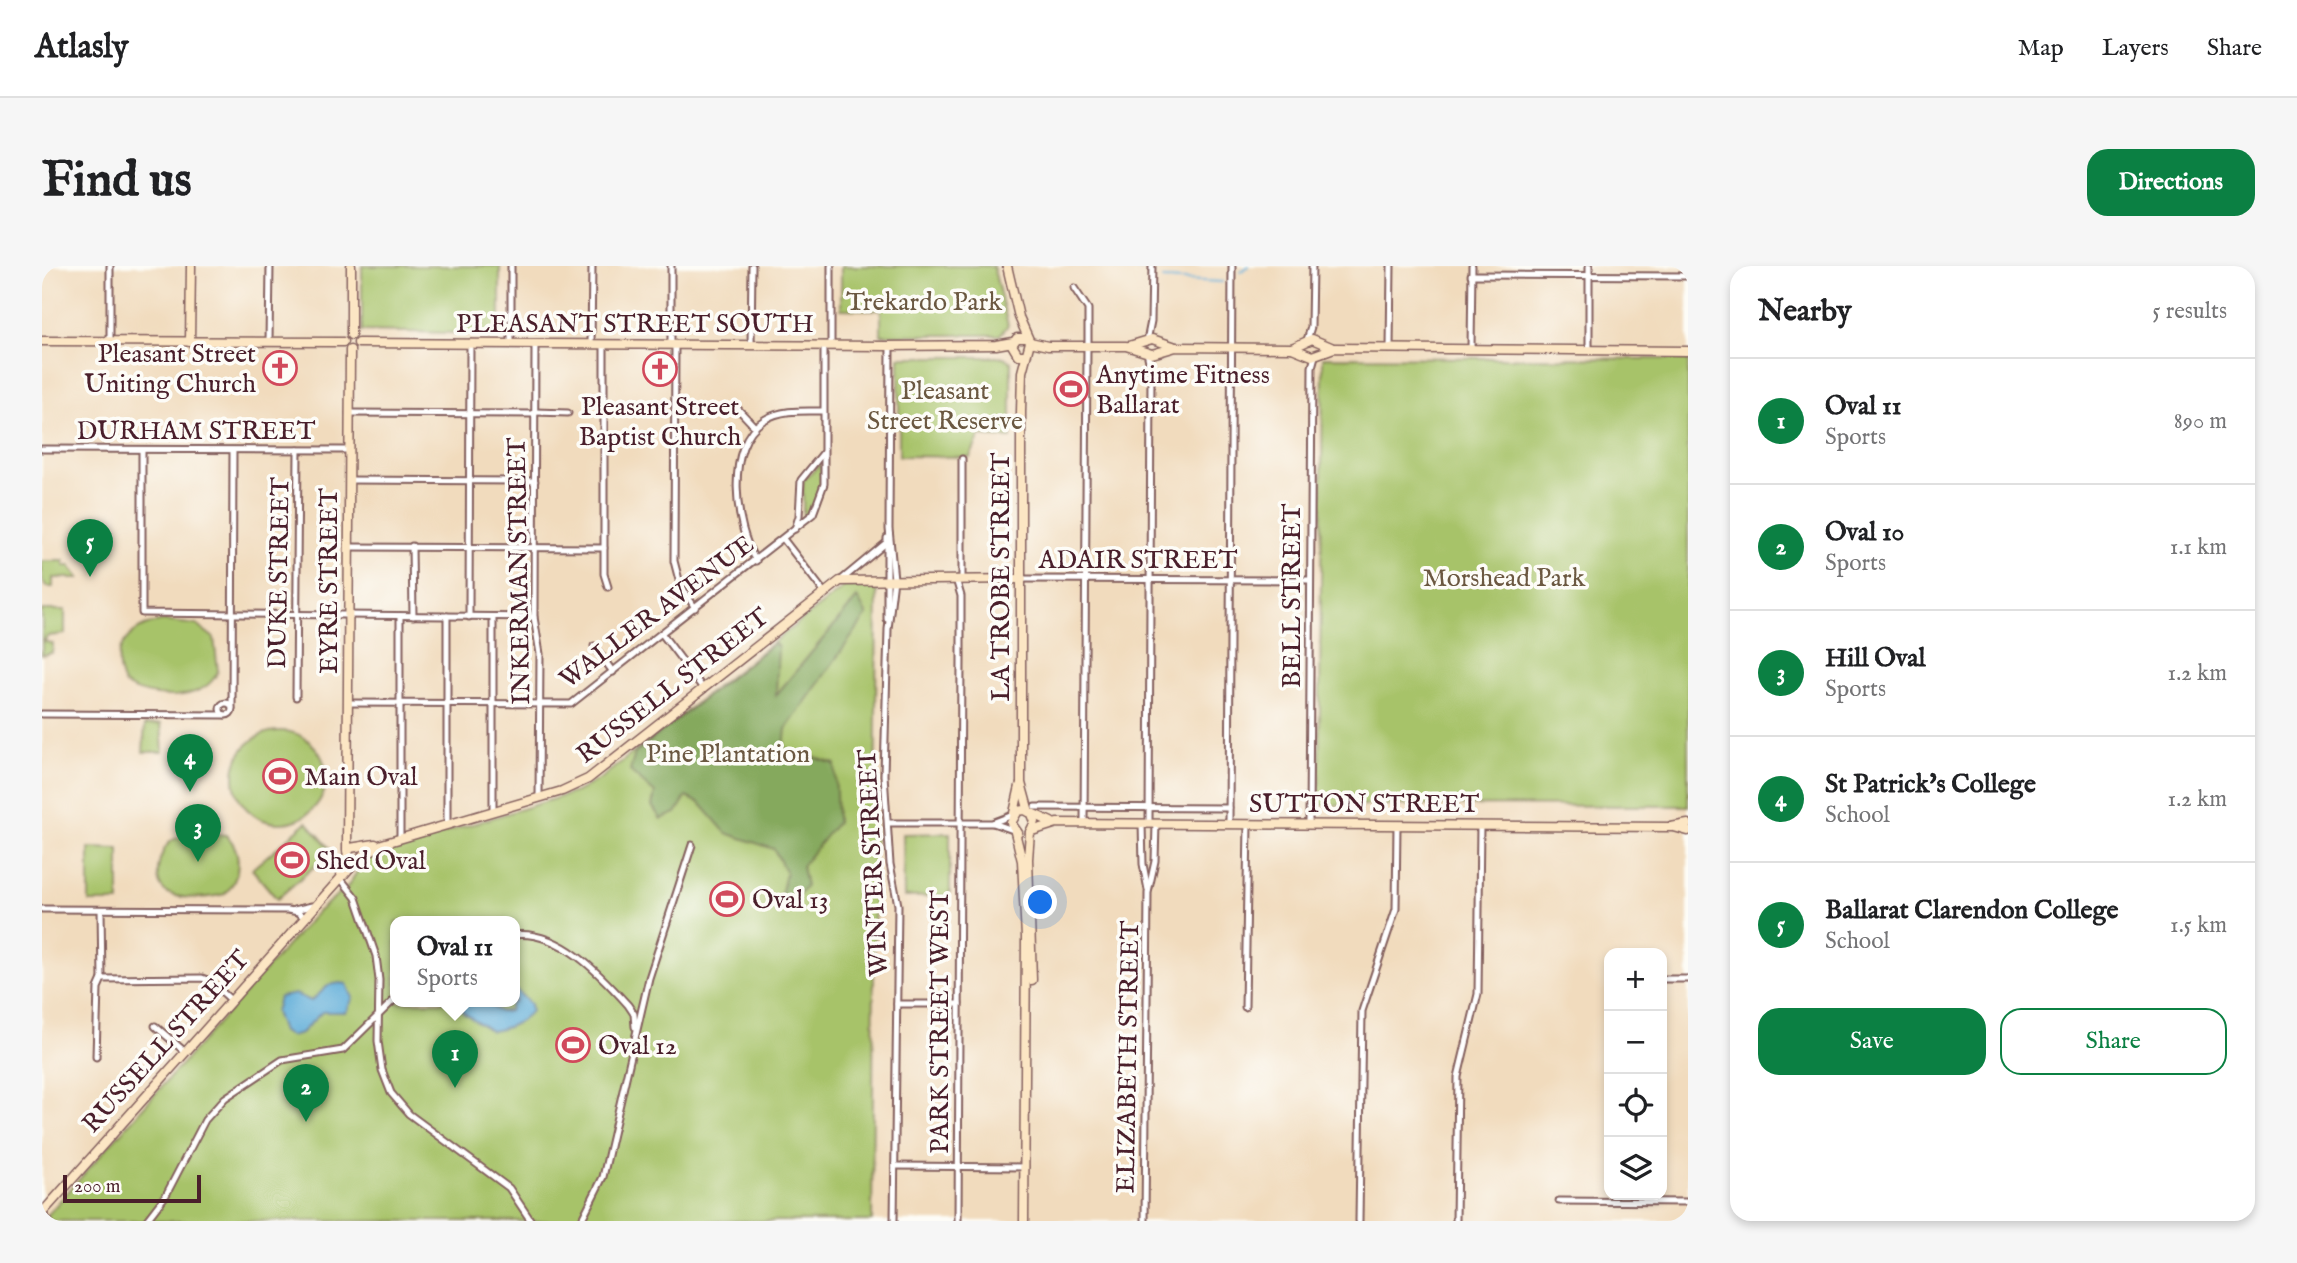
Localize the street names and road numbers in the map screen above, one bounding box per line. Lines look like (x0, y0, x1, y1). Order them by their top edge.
street label: PLEASANT STREET SOUTH (456, 308, 814, 341)
street label: DURHAM STREET (76, 415, 316, 448)
street label: INKERMAN STREET (501, 437, 538, 705)
street label: LA TROBE STREET (985, 452, 1018, 701)
street label: DUKE STREET (261, 477, 298, 669)
street label: EYRE STREET (313, 488, 346, 674)
street label: BELL STREET (1276, 504, 1309, 688)
street label: WALLER AVENUE (553, 528, 761, 696)
street label: ADAIR STREET (1038, 544, 1238, 577)
street label: RUSSELL STREET (570, 601, 776, 771)
street label: WINTER STREET (851, 748, 896, 977)
street label: SUTTON STREET (1249, 788, 1479, 821)
street label: PARK STREET WEST (924, 890, 957, 1154)
street label: ELIZABETH STREET (1110, 920, 1147, 1194)
street label: RUSSELL STREET (75, 944, 257, 1140)

